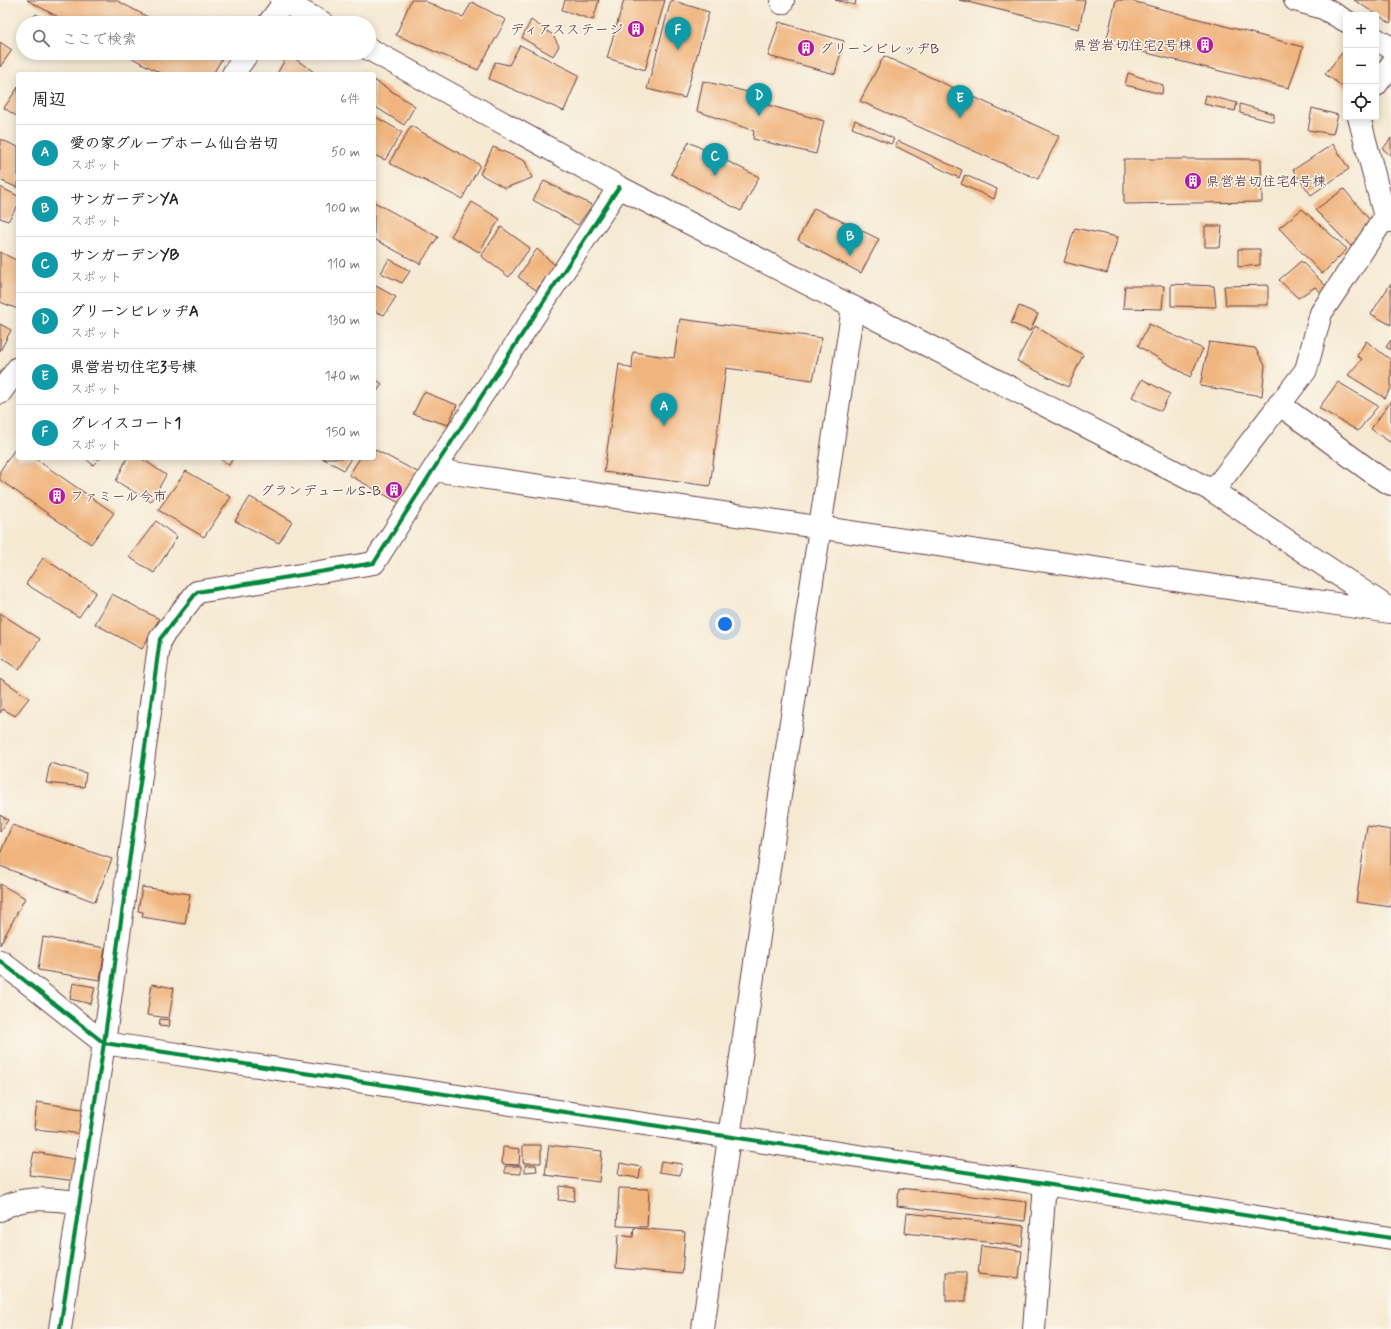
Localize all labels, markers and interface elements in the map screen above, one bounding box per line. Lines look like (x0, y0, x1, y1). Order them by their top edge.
map controls (1343, 12, 1379, 120)
button: + (1343, 12, 1379, 48)
search box (16, 16, 376, 60)
pin: F (665, 17, 691, 50)
building icon: ディアスステージ (626, 19, 646, 39)
place label: ディアスステージ (510, 21, 623, 39)
icon: search (30, 27, 52, 49)
text: ここで検索 (62, 30, 137, 50)
building icon: 県営岩切住宅2号棟 (1195, 35, 1215, 55)
place label: 県営岩切住宅2号棟 (1073, 37, 1193, 55)
building icon: グリーンビレッヂB (796, 38, 816, 58)
place label: グリーンビレッヂB (819, 40, 939, 58)
button: − (1343, 48, 1379, 84)
pin: D (746, 83, 772, 116)
button: locate (1343, 84, 1379, 120)
pin: E (947, 85, 973, 118)
text: 周辺 (32, 89, 66, 111)
text: 6件 (340, 91, 360, 108)
text: 愛の家グループホーム仙台岩切 (70, 134, 278, 154)
pin: C (702, 143, 728, 176)
text: A (41, 144, 49, 161)
text: 50 m (331, 144, 360, 161)
text: スポット (70, 157, 122, 174)
building icon: 県営岩切住宅4号棟 (1183, 171, 1203, 191)
place label: 県営岩切住宅4号棟 (1206, 173, 1327, 191)
text: サンガーデンYA (70, 190, 179, 210)
text: B (41, 200, 49, 217)
text: 100 m (325, 200, 360, 217)
text: スポット (70, 213, 122, 230)
pin: B (837, 223, 863, 256)
text: サンガーデンYB (70, 246, 179, 266)
text: C (40, 256, 50, 273)
text: 110 m (327, 256, 360, 273)
text: スポット (70, 269, 122, 286)
text: グリーンビレッヂA (70, 302, 199, 322)
text: D (41, 312, 49, 329)
text: 130 m (327, 312, 360, 329)
text: スポット (70, 325, 122, 342)
text: 県営岩切住宅3号棟 (70, 358, 197, 378)
text: E (41, 368, 49, 385)
text: 140 m (325, 368, 360, 385)
text: スポット (70, 381, 122, 398)
pin: A (651, 393, 677, 426)
text: グレイスコート1 (70, 414, 181, 434)
text: F (42, 424, 48, 441)
text: 150 m (326, 424, 360, 441)
text: スポット (70, 437, 122, 454)
building icon: グランデュールS-B (384, 480, 404, 500)
place label: グランデュールS-B (260, 482, 381, 500)
building icon: ファミール今市 (47, 486, 67, 506)
place label: ファミール今市 (70, 488, 167, 506)
your location (715, 614, 735, 634)

